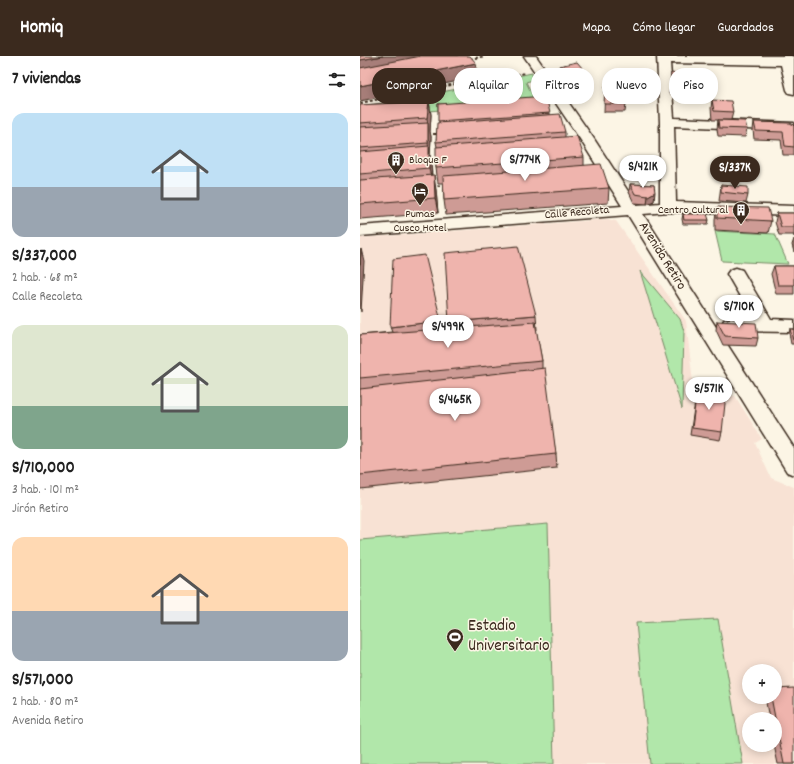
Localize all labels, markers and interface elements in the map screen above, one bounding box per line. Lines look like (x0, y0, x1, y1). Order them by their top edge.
text: Homiq (20, 15, 63, 42)
text: Mapa (583, 18, 610, 38)
text: Cómo llegar (632, 18, 695, 38)
text: Guardados (717, 18, 774, 38)
text: 7 viviendas (12, 68, 81, 92)
chip: Comprar (372, 68, 446, 104)
chip: Alquilar (454, 68, 523, 104)
chip: Filtros (531, 68, 594, 104)
chip: Nuevo (602, 68, 661, 104)
chip: Piso (669, 68, 718, 104)
icon: filters (326, 69, 348, 91)
icon: home (144, 139, 216, 211)
pin: S/774K (492, 148, 558, 182)
building icon: Bloque F (386, 150, 406, 175)
text: S/774K (510, 151, 540, 170)
place label: Bloque F (409, 152, 447, 169)
pin: S/421K (610, 155, 676, 189)
pin: S/337K (702, 156, 768, 190)
text: S/421K (628, 158, 658, 177)
text: S/337K (719, 159, 751, 178)
hotel icon: Pumas Cusco Hotel (410, 181, 430, 206)
building icon: Centro Cultural (731, 200, 751, 225)
street label: Calle Recoleta (544, 202, 610, 224)
place label: Centro Cultural (658, 202, 728, 219)
place label: Pumas Cusco Hotel (393, 206, 447, 237)
street label: Avenida Retiro (633, 218, 691, 294)
text: S/337,000 (12, 245, 77, 269)
text: 2 hab. · 68 m² (12, 269, 78, 288)
text: Calle Recoleta (12, 288, 82, 307)
pin: S/710K (706, 295, 772, 329)
text: S/710K (724, 298, 754, 317)
pin: S/499K (415, 315, 481, 349)
text: S/499K (432, 318, 464, 337)
icon: home (144, 351, 216, 423)
pin: S/571K (676, 377, 742, 411)
text: S/571K (694, 380, 724, 399)
pin: S/465K (422, 388, 488, 422)
text: S/465K (438, 391, 472, 410)
text: S/710,000 (12, 457, 75, 481)
text: 3 hab. · 101 m² (12, 481, 79, 500)
text: Jirón Retiro (12, 500, 69, 519)
icon: home (144, 563, 216, 635)
place label: Estadio Universitario (468, 615, 550, 659)
sports icon: Estadio Universitario (445, 627, 465, 652)
map controls (742, 664, 782, 752)
button: + (742, 664, 782, 704)
text: S/571,000 (12, 669, 73, 693)
text: 2 hab. · 80 m² (12, 693, 78, 712)
text: Avenida Retiro (12, 712, 84, 731)
button: − (742, 712, 782, 752)

